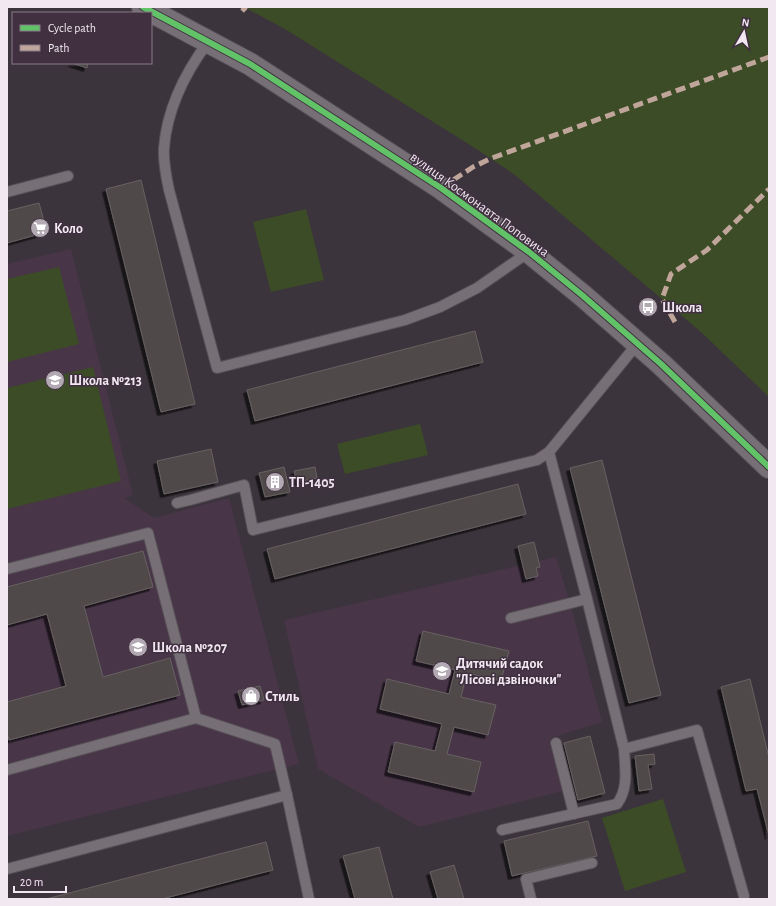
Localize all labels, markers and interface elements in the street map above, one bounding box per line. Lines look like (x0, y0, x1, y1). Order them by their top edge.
legend (12, 12, 152, 64)
north arrow (724, 12, 764, 52)
text: N (741, 17, 750, 29)
text: Cycle path (48, 22, 96, 35)
text: Path (48, 42, 70, 54)
street label: вулиця Космонавта Поповича (407, 150, 552, 260)
supermarket icon: Коло (29, 217, 51, 239)
place label: Коло (54, 222, 83, 236)
bus stop icon: Школа (637, 296, 659, 318)
place label: Школа (662, 301, 703, 315)
school or university icon: Школа №213 (44, 369, 66, 391)
place label: Школа №213 (69, 374, 142, 388)
building icon: ТП-1405 (264, 471, 286, 493)
place label: ТП-1405 (289, 476, 335, 490)
school or university icon: Школа №207 (127, 636, 149, 658)
place label: Школа №207 (152, 641, 227, 655)
place label: Дитячий садок "Лісові дзвіночки" (456, 657, 562, 687)
school or university icon: Дитячий садок "Лісові дзвіночки" (431, 660, 453, 682)
shop icon: Стиль (240, 685, 262, 707)
place label: Стиль (265, 690, 300, 704)
scale bar (14, 868, 66, 894)
text: 20 m (20, 876, 43, 888)

